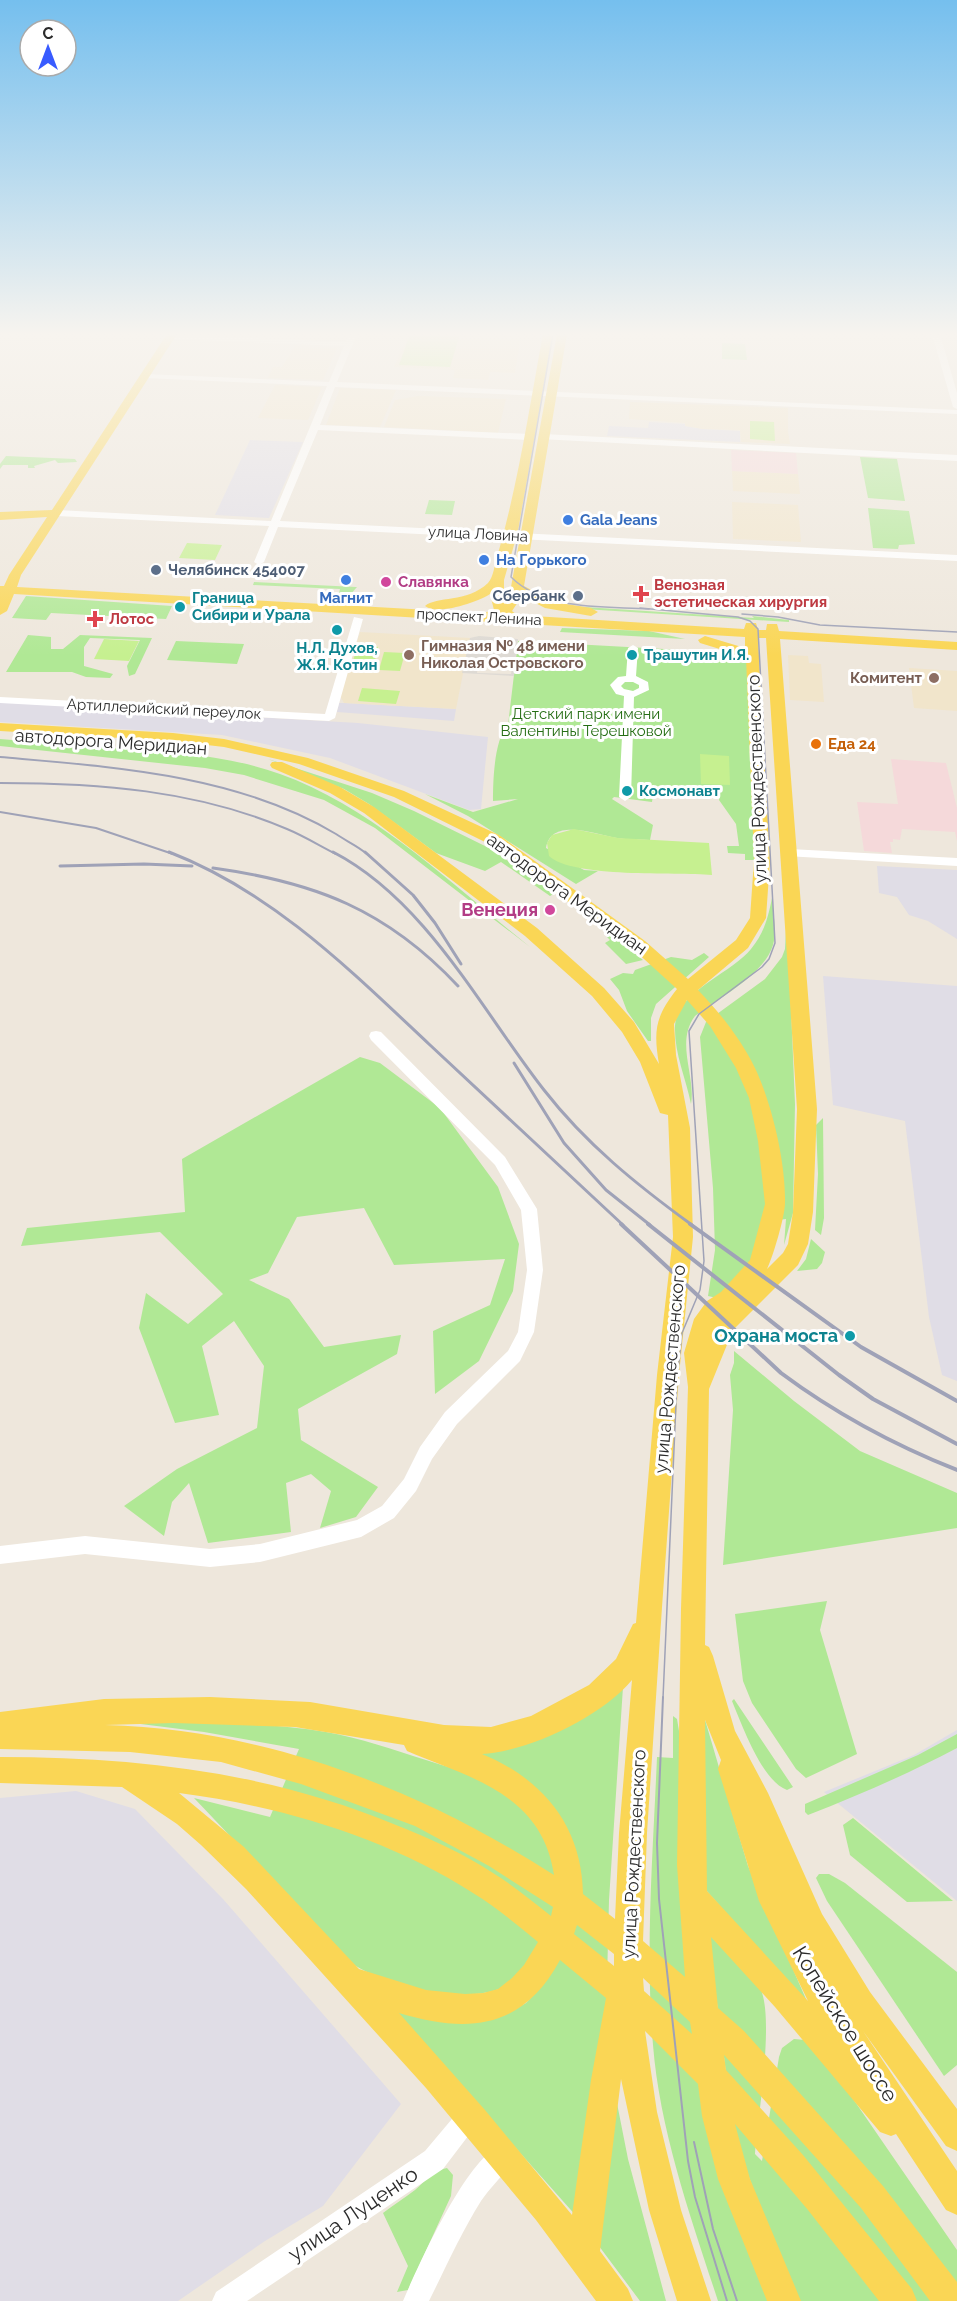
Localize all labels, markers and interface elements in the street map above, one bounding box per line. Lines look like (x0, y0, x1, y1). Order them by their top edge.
north arrow (18, 18, 78, 78)
text: С (43, 24, 54, 43)
place label: Gala Jeans (580, 511, 657, 529)
marker: Gala Jeans (561, 513, 575, 527)
street label: улица Ловина (428, 522, 528, 546)
place label: На Горького (496, 551, 587, 569)
marker: На Горького (477, 553, 491, 567)
place label: Челябинск 454007 (168, 561, 306, 579)
marker: Челябинск 454007 (149, 563, 163, 577)
marker: Магнит (339, 573, 353, 587)
place label: Славянка (398, 573, 469, 591)
marker: Славянка (379, 575, 393, 589)
place label: Венозная эстетическая хирургия (654, 576, 827, 611)
marker: Венозная эстетическая хирургия (632, 585, 650, 603)
place label: Сбербанк (492, 587, 566, 605)
place label: Граница Сибири и Урала (192, 589, 311, 624)
place label: Магнит (319, 589, 373, 607)
marker: Сбербанк (571, 589, 585, 603)
marker: Граница Сибири и Урала (173, 600, 187, 614)
street label: проспект Ленина (416, 605, 542, 629)
marker: Лотос (86, 610, 104, 628)
place label: Лотос (109, 610, 155, 628)
marker: Н.Л. Духов, Ж.Я. Котин (330, 623, 344, 637)
place label: Гимназия № 48 имени Николая Островского (421, 637, 585, 672)
place label: Н.Л. Духов, Ж.Я. Котин (296, 639, 378, 674)
place label: Трашутин И.Я. (644, 646, 749, 664)
marker: Гимназия № 48 имени Николая Островского (402, 648, 416, 662)
marker: Трашутин И.Я. (625, 648, 639, 662)
place label: Комитент (850, 669, 923, 687)
marker: Комитент (927, 671, 941, 685)
street label: улица Рождественского (742, 674, 771, 884)
street label: Артиллерийский переулок (66, 695, 262, 723)
park label: Детский парк имени Валентины Терешковой (500, 705, 672, 740)
street label: автодорога Меридиан (14, 724, 208, 759)
place label: Еда 24 (828, 735, 876, 753)
marker: Еда 24 (809, 737, 823, 751)
place label: Космонавт (639, 782, 721, 800)
marker: Космонавт (620, 784, 634, 798)
street label: автодорога Меридиан (483, 828, 651, 959)
place label: Венеция (461, 899, 538, 920)
marker: Венеция (543, 903, 557, 917)
street label: улица Рождественского (650, 1264, 689, 1474)
place label: Охрана моста (714, 1325, 838, 1346)
marker: Охрана моста (843, 1329, 857, 1343)
street label: улица Рождественского (618, 1749, 649, 1959)
street label: Копейское шоссе (788, 1941, 903, 2106)
street label: улица Луценко (283, 2161, 422, 2266)

